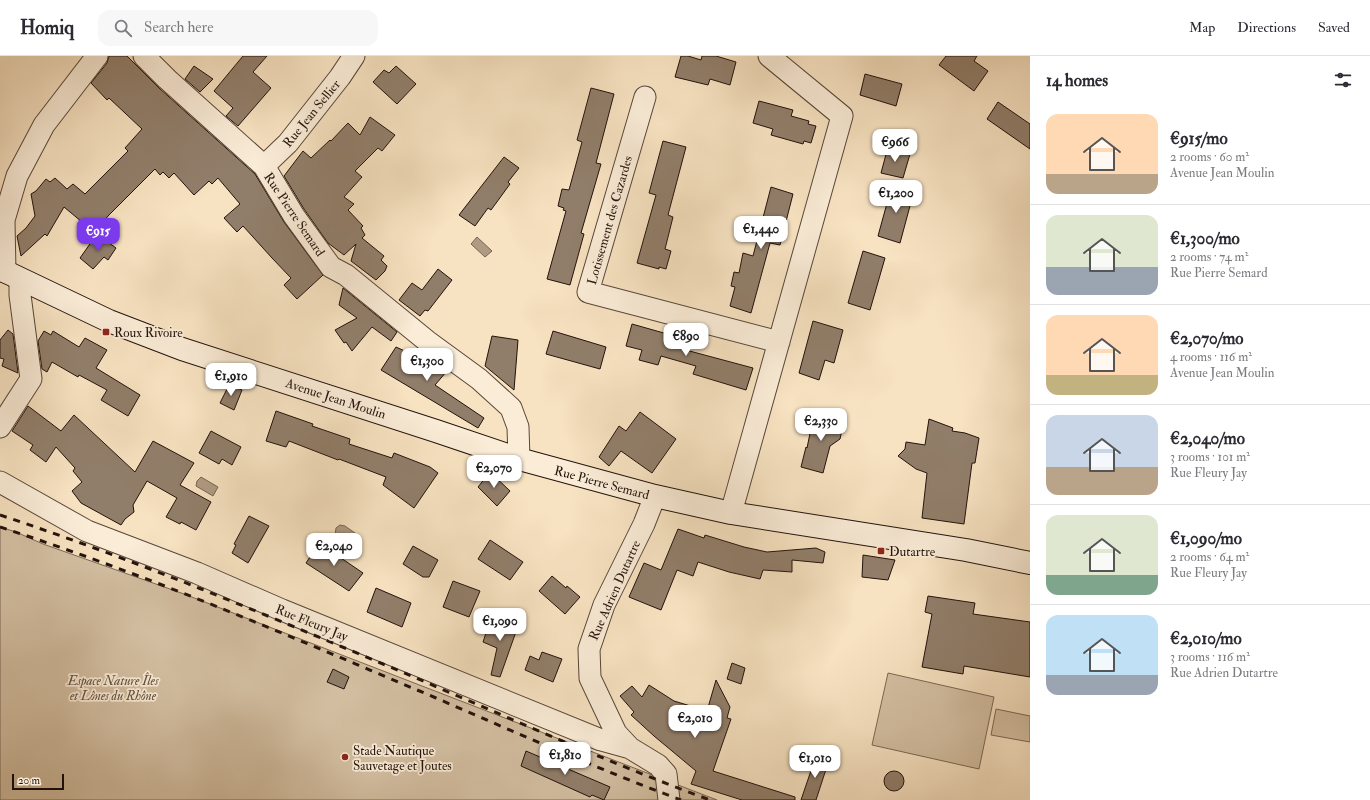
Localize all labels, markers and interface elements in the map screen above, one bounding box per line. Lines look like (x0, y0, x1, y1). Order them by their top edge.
search box (98, 10, 378, 46)
text: Homiq (20, 16, 74, 40)
icon: search (112, 17, 134, 39)
text: Search here (144, 18, 213, 37)
text: Map (1189, 19, 1215, 36)
text: Directions (1237, 19, 1296, 36)
text: Saved (1318, 19, 1350, 36)
icon: filters (1332, 69, 1354, 91)
text: 14 homes (1046, 70, 1108, 91)
street label: Rue Jean Sellier (280, 76, 344, 151)
text: €915/mo (1170, 128, 1228, 149)
pin: €966 (871, 129, 919, 163)
icon: home (1078, 130, 1126, 178)
text: €966 (881, 134, 909, 150)
text: 2 rooms · 60 m² (1170, 149, 1249, 165)
street label: Lotissement des Cazardes (584, 153, 636, 287)
text: Avenue Jean Moulin (1170, 165, 1274, 181)
street label: Rue Pierre Semard (260, 170, 328, 260)
pin: €1,200 (863, 180, 929, 214)
text: €1,200 (878, 185, 914, 201)
pin: €1,440 (728, 216, 794, 250)
pin: €915 (74, 218, 122, 252)
text: €1,440 (743, 221, 779, 237)
text: €915 (86, 223, 110, 239)
text: €1,300/mo (1170, 228, 1240, 249)
icon: home (1078, 231, 1126, 279)
text: 2 rooms · 74 m² (1170, 249, 1248, 265)
text: Rue Pierre Semard (1170, 265, 1268, 281)
pin: €890 (662, 323, 710, 357)
place label: Roux Rivoire (114, 325, 183, 341)
marker: Roux Rivoire (101, 327, 111, 337)
text: €890 (672, 328, 700, 344)
text: €2,070/mo (1170, 328, 1244, 349)
icon: home (1078, 331, 1126, 379)
pin: €1,300 (394, 348, 460, 382)
text: 4 rooms · 116 m² (1170, 349, 1252, 365)
text: €1,300 (410, 353, 444, 369)
pin: €1,910 (198, 363, 264, 397)
text: Avenue Jean Moulin (1170, 365, 1274, 381)
text: €1,910 (214, 368, 248, 384)
street label: Avenue Jean Moulin (283, 375, 388, 423)
pin: €2,330 (788, 408, 854, 442)
text: €2,330 (804, 413, 838, 429)
text: €2,040/mo (1170, 428, 1245, 449)
icon: home (1078, 431, 1126, 479)
text: 3 rooms · 101 m² (1170, 449, 1250, 465)
pin: €2,070 (461, 455, 527, 489)
text: €2,070 (476, 460, 512, 476)
street label: Rue Pierre Semard (553, 463, 651, 503)
text: Rue Fleury Jay (1170, 465, 1247, 481)
text: €1,090/mo (1170, 528, 1242, 549)
icon: home (1078, 531, 1126, 579)
pin: €2,040 (301, 533, 367, 567)
street label: Rue Adrien Dutartre (586, 537, 644, 643)
text: €2,040 (315, 538, 353, 554)
place label: Dutartre (889, 544, 936, 560)
marker: Dutartre (876, 546, 886, 556)
text: 2 rooms · 64 m² (1170, 549, 1249, 565)
text: Rue Fleury Jay (1170, 565, 1247, 581)
street label: Rue Fleury Jay (273, 601, 351, 646)
pin: €1,090 (467, 608, 533, 642)
text: €1,090 (482, 613, 518, 629)
text: €2,010/mo (1170, 628, 1242, 649)
icon: home (1078, 631, 1126, 679)
text: 3 rooms · 116 m² (1170, 649, 1250, 665)
text: Rue Adrien Dutartre (1170, 665, 1278, 681)
park label: Espace Nature Îles et Lônes du Rhône (66, 672, 159, 704)
pin: €2,010 (662, 705, 728, 739)
text: €2,010 (677, 710, 713, 726)
pin: €1,810 (532, 742, 598, 776)
place label: Stade Nautique Sauvetage et Joutes (353, 743, 452, 774)
pin: €1,010 (782, 745, 848, 779)
text: €1,810 (549, 747, 581, 763)
text: €1,010 (798, 750, 832, 766)
marker: Stade Nautique Sauvetage et Joutes (340, 752, 350, 762)
scale bar (12, 772, 64, 791)
text: 20 m (18, 774, 40, 787)

